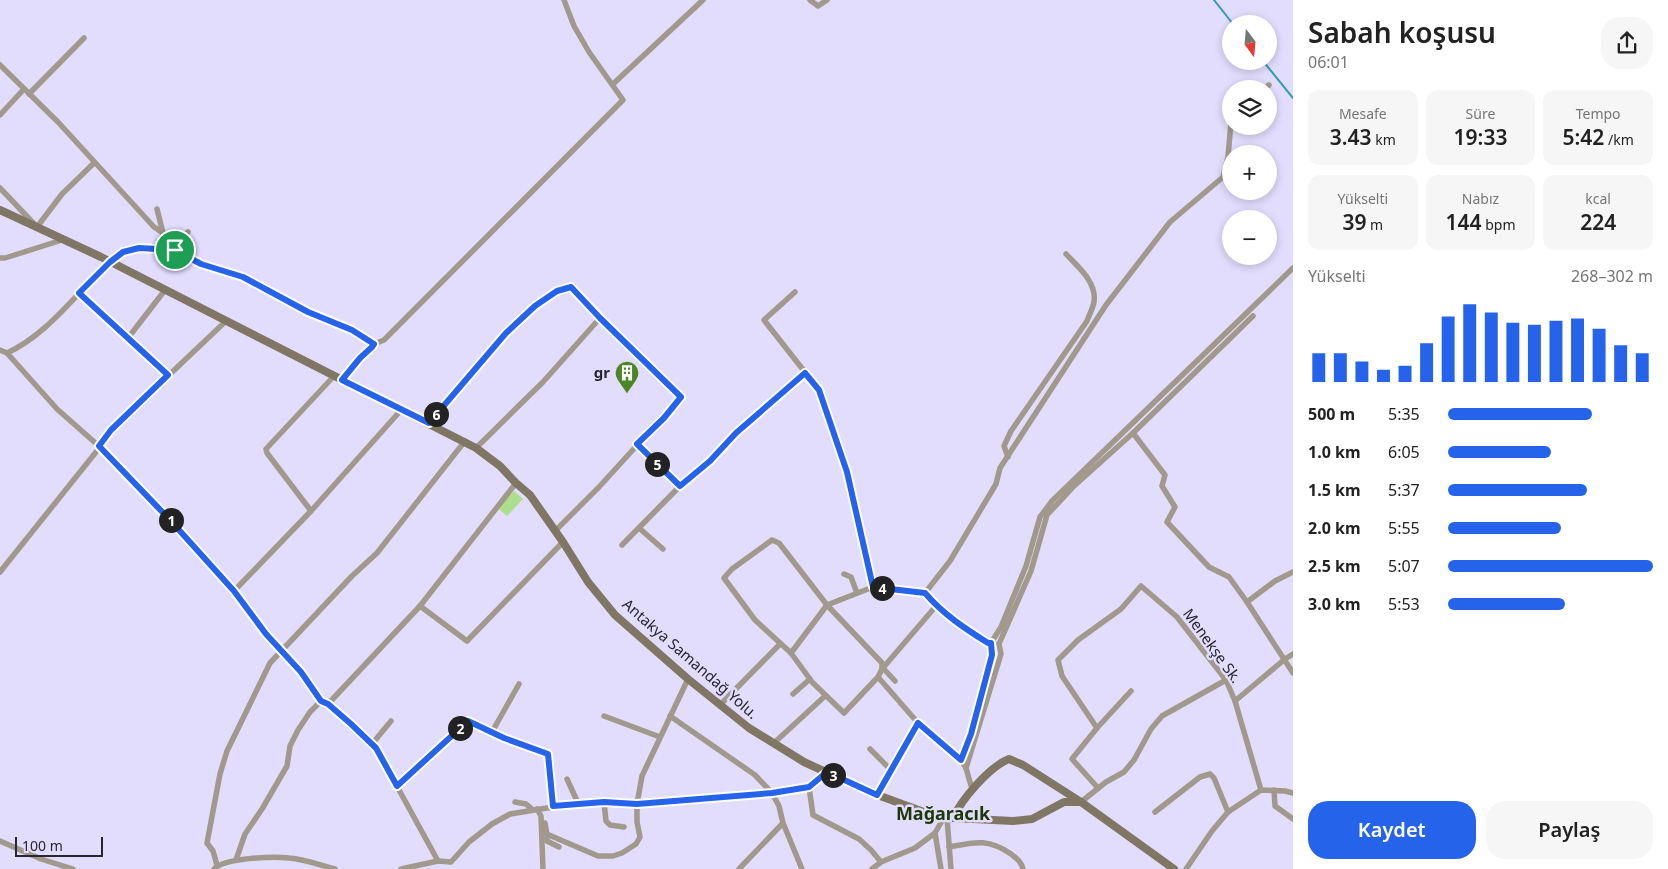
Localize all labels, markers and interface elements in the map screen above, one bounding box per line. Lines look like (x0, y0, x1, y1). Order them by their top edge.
text: Sabah koşusu (1308, 13, 1496, 51)
north arrow (1222, 15, 1278, 70)
map controls (1222, 15, 1277, 265)
button: share (1601, 17, 1653, 69)
text: 06:01 (1308, 51, 1349, 73)
button: layers (1222, 80, 1277, 135)
text: Mesafe (1339, 104, 1387, 123)
text: Süre (1466, 104, 1495, 123)
text: Tempo (1576, 104, 1621, 123)
text: 3.43 (1330, 123, 1372, 151)
text: 19:33 (1454, 123, 1507, 151)
text: 5:42 (1563, 123, 1604, 151)
text: km (1372, 130, 1396, 149)
text: /km (1604, 130, 1634, 149)
button: + (1222, 145, 1277, 200)
text: Yükselti (1338, 189, 1388, 208)
text: Nabız (1462, 189, 1499, 208)
text: kcal (1585, 189, 1611, 208)
text: 39 (1342, 208, 1366, 236)
text: 144 (1445, 208, 1482, 236)
text: 224 (1580, 208, 1616, 236)
button: − (1222, 210, 1277, 265)
text: m (1366, 215, 1383, 234)
text: bpm (1482, 215, 1515, 234)
pin (154, 229, 196, 271)
icon: arrive (161, 236, 189, 264)
text: Yükselti (1308, 265, 1366, 287)
text: 268–302 m (1571, 265, 1653, 287)
building icon: gr (614, 360, 640, 394)
place label: gr (594, 362, 610, 382)
pin: 6 (424, 402, 448, 426)
text: 500 m (1308, 403, 1355, 425)
text: 5:35 (1388, 403, 1420, 425)
text: 6 (432, 405, 441, 424)
text: 1.0 km (1308, 441, 1360, 463)
text: 6:05 (1388, 441, 1420, 463)
pin: 5 (644, 452, 670, 476)
text: 5 (653, 455, 662, 474)
text: 1.5 km (1308, 479, 1360, 501)
text: 5:37 (1388, 479, 1420, 501)
pin: 1 (158, 508, 184, 532)
text: 1 (167, 511, 176, 530)
text: 2.0 km (1308, 517, 1360, 539)
text: 5:55 (1388, 517, 1420, 539)
text: 2.5 km (1308, 555, 1360, 577)
text: 5:07 (1388, 555, 1420, 577)
pin: 4 (870, 576, 894, 600)
text: 4 (878, 579, 887, 598)
text: 3.0 km (1308, 593, 1360, 615)
text: 5:53 (1388, 593, 1420, 615)
street label: Antakya Samandağ Yolu. (619, 594, 763, 723)
street label: Menekşe Sk. (1179, 604, 1247, 687)
pin: 2 (448, 716, 472, 740)
text: 2 (456, 719, 465, 738)
pin: 3 (820, 762, 846, 788)
text: 3 (829, 766, 838, 785)
district label: Mağaracık (896, 801, 991, 825)
button: Kaydet (1308, 801, 1476, 859)
button: Paylaş (1486, 801, 1653, 859)
scale bar (15, 834, 102, 857)
text: 100 m (22, 836, 63, 855)

